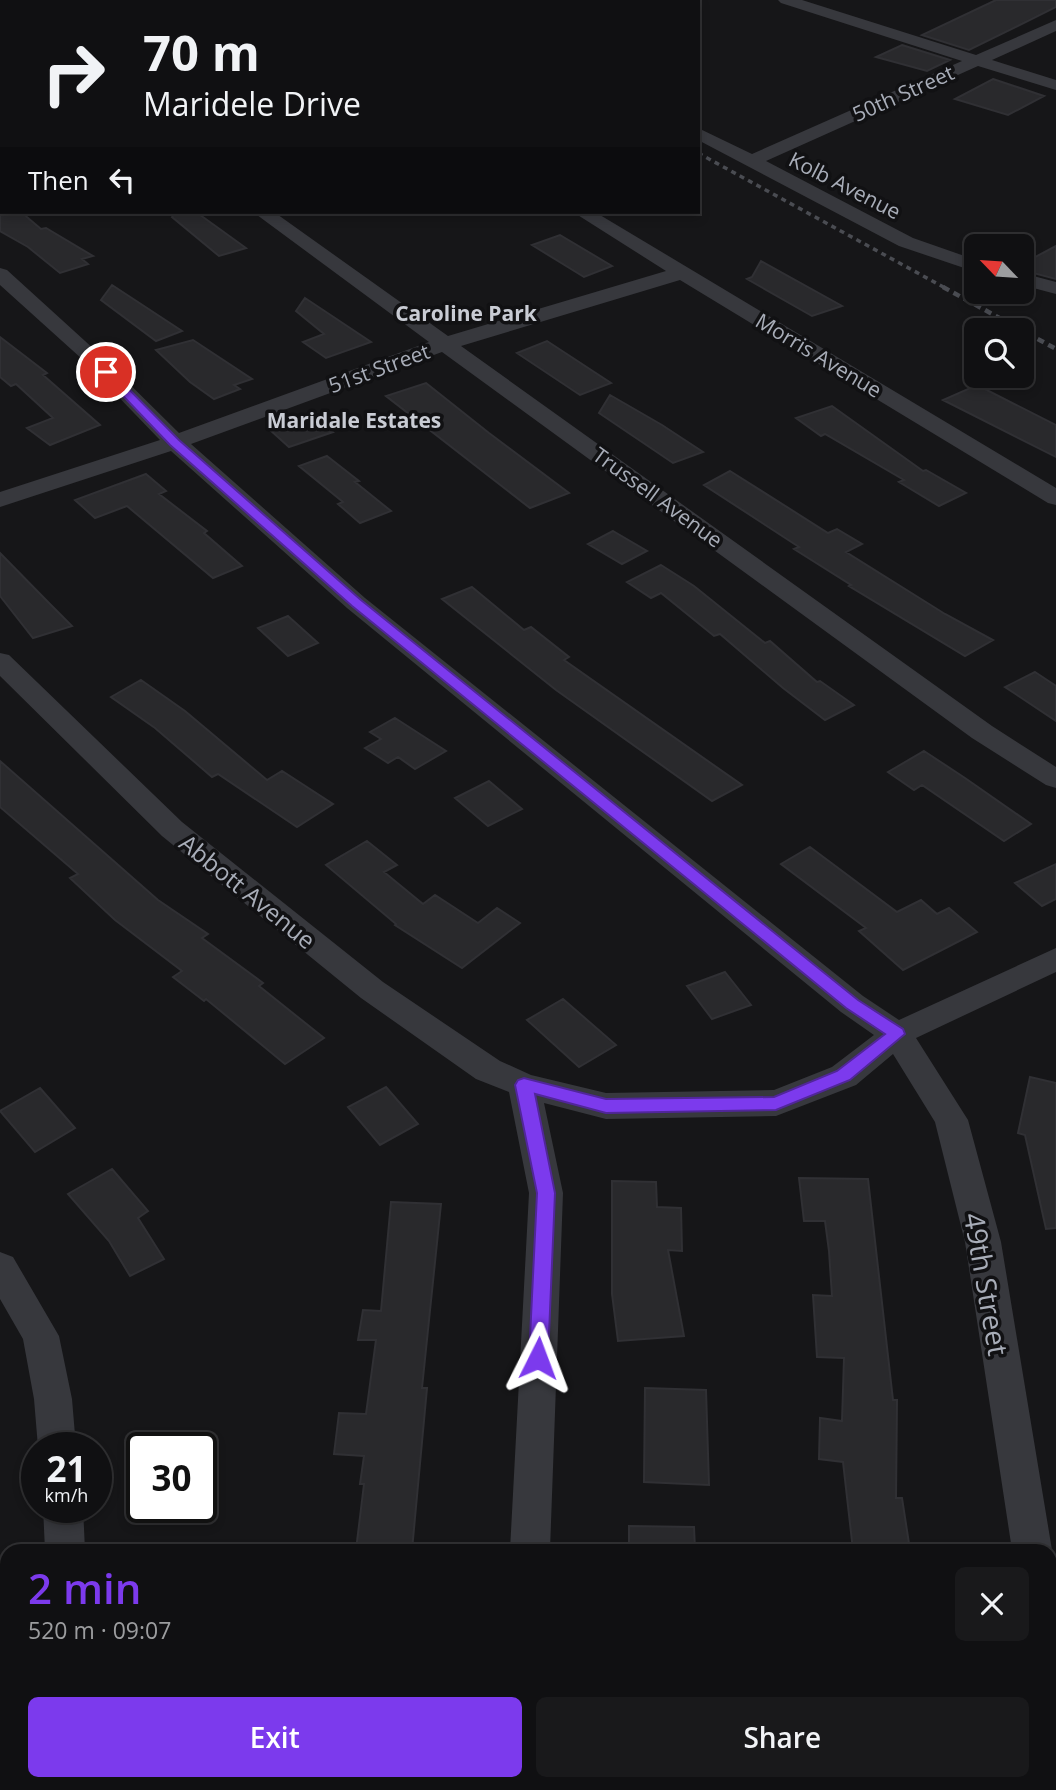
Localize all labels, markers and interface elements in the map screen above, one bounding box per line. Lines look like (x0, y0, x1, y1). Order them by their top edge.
text: 70 m (143, 19, 260, 85)
icon: right (28, 28, 119, 119)
street label: 50th Street (848, 58, 958, 128)
text: Maridele Drive (143, 82, 361, 125)
street label: Kolb Avenue (784, 145, 906, 225)
icon: left (103, 161, 141, 199)
text: Then (28, 162, 89, 198)
north arrow (964, 234, 1034, 304)
map controls (964, 234, 1034, 388)
district label: Caroline Park (395, 299, 538, 327)
street label: Morris Avenue (751, 306, 887, 404)
button: search (964, 318, 1034, 388)
street label: 51st Street (325, 337, 433, 399)
pin (76, 342, 136, 402)
icon: arrive (87, 353, 125, 391)
district label: Maridale Estates (267, 406, 441, 434)
street label: Trussell Avenue (587, 440, 729, 554)
street label: Abbott Avenue (173, 826, 323, 956)
street label: 49th Street (956, 1209, 1018, 1359)
position arrow (501, 1321, 575, 1395)
speed limit sign: 30 (126, 1432, 217, 1523)
text: 21 (46, 1445, 87, 1492)
text: km/h (45, 1483, 88, 1507)
text: 2 min (28, 1559, 141, 1616)
button: close (955, 1567, 1029, 1641)
text: 520 m · 09:07 (28, 1614, 171, 1646)
button: Exit (28, 1697, 522, 1777)
button: Share (536, 1697, 1029, 1777)

